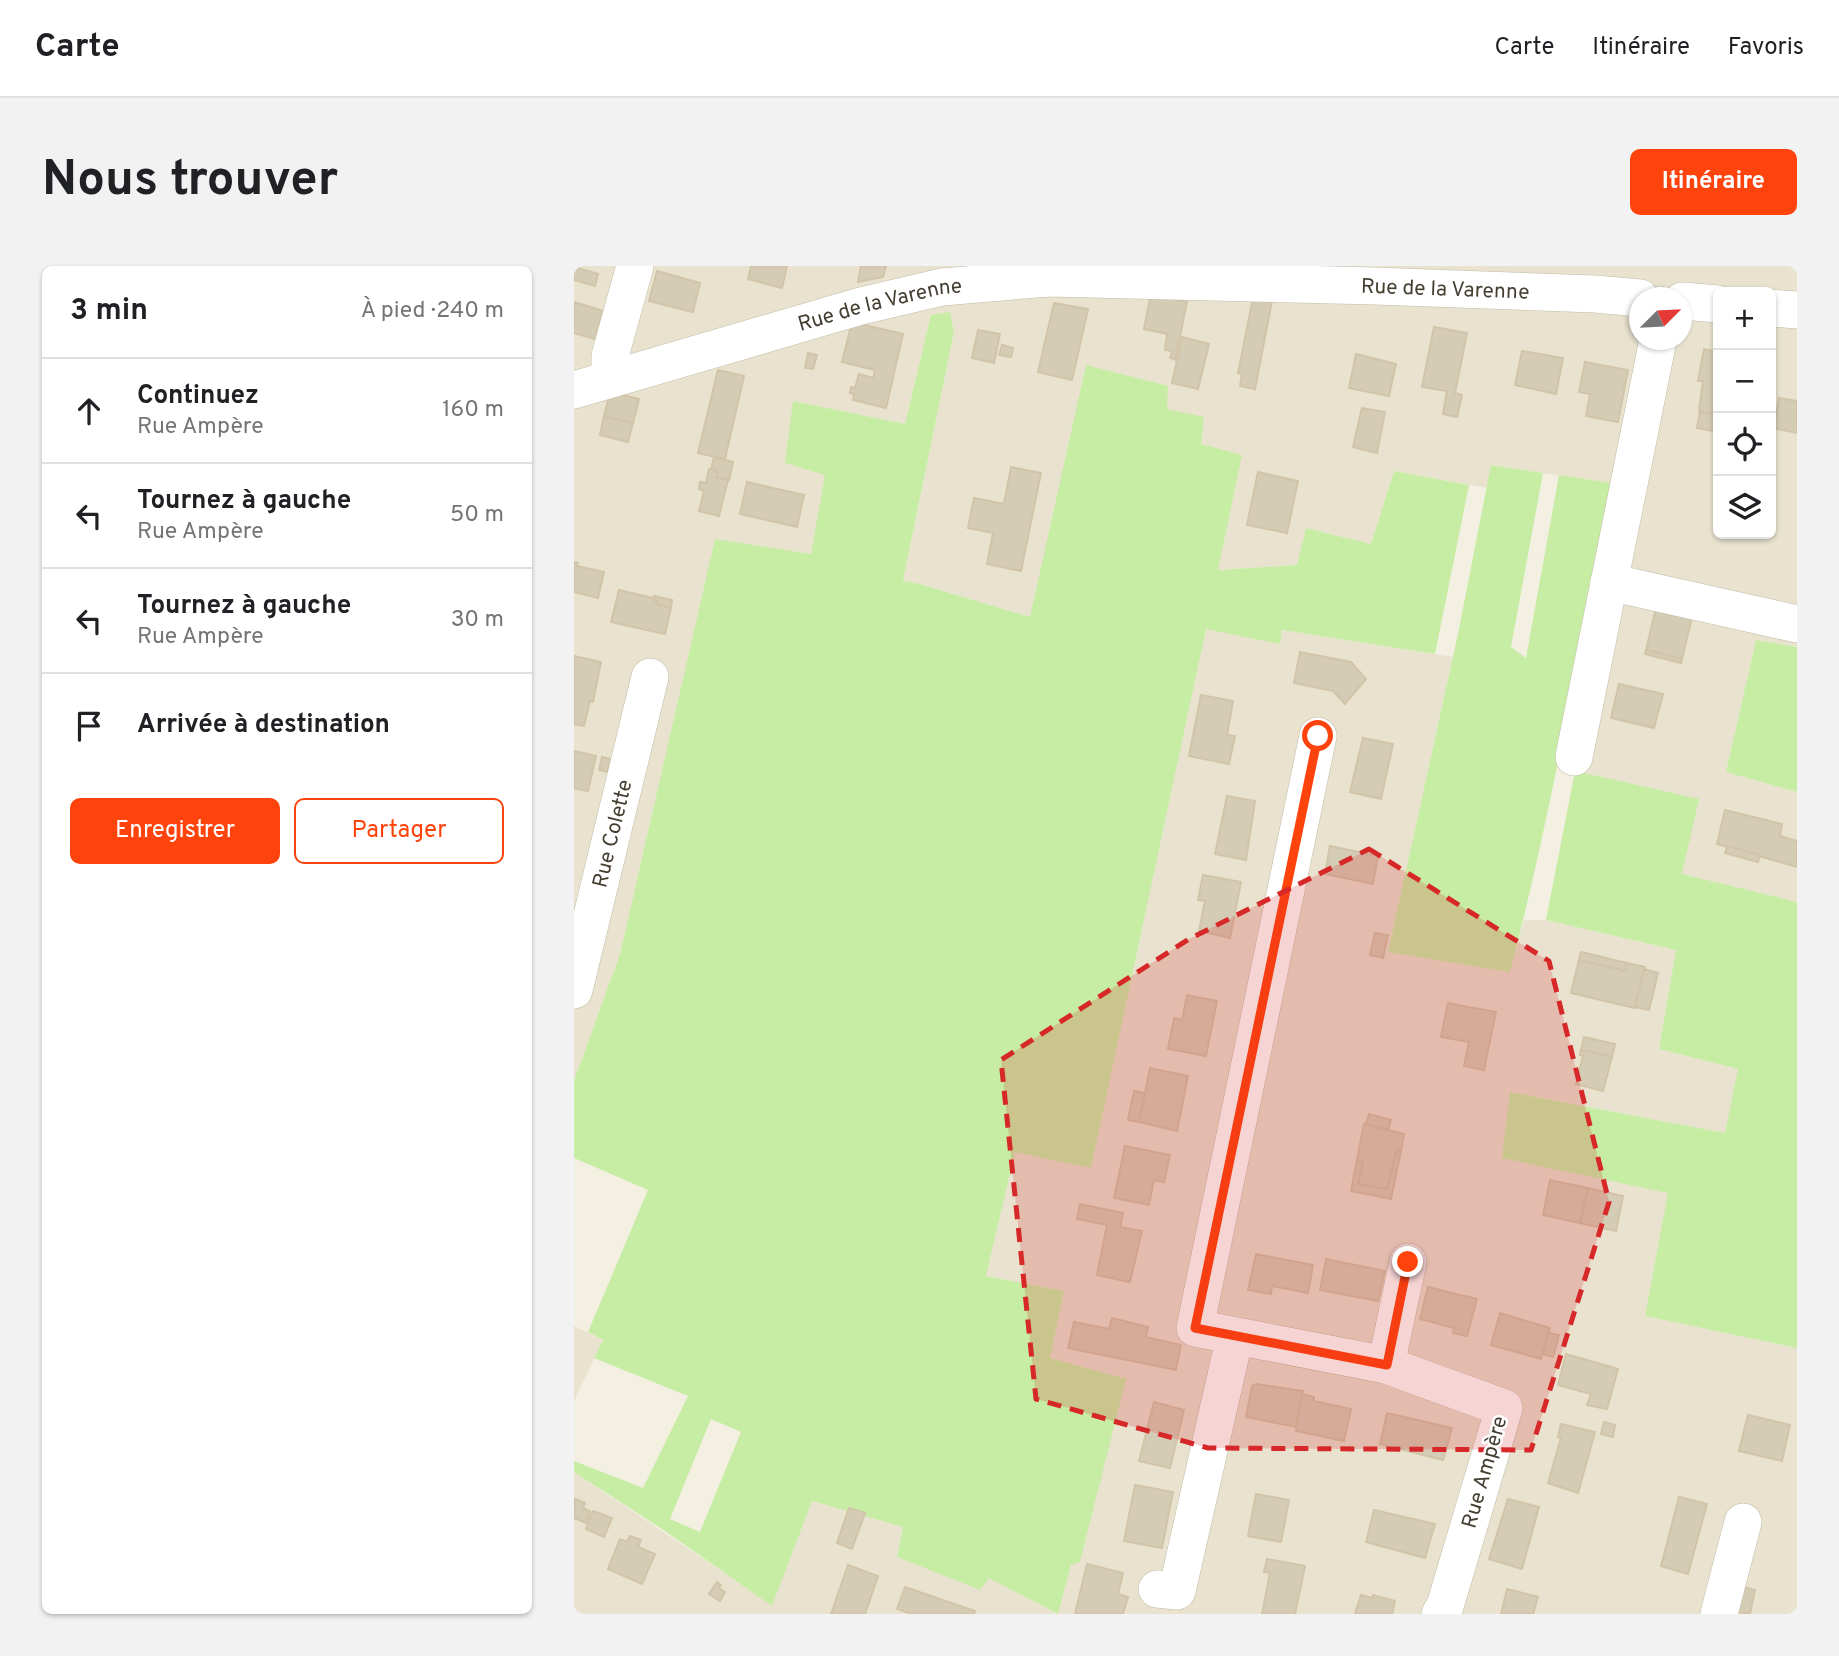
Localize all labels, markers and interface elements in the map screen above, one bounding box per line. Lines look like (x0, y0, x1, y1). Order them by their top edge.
text: Carte (35, 27, 120, 69)
text: Carte (1494, 33, 1554, 63)
text: Itinéraire (1592, 33, 1690, 63)
text: Favoris (1728, 33, 1804, 63)
button: Itinéraire (1630, 149, 1797, 215)
text: Nous trouver (42, 151, 338, 213)
street label: Rue de la Varenne (795, 273, 963, 339)
street label: Rue de la Varenne (1361, 274, 1530, 307)
north arrow (1629, 287, 1692, 350)
map controls (1713, 287, 1776, 539)
button: + (1713, 287, 1776, 350)
text: 3 min (70, 293, 148, 330)
text: À pied · 240 m (361, 297, 504, 326)
button: − (1713, 350, 1776, 413)
text: Continuez (137, 380, 259, 413)
icon: ahead (70, 392, 108, 430)
text: 160 m (442, 396, 504, 425)
text: Rue Ampère (137, 413, 264, 442)
button: locate (1713, 413, 1776, 476)
button: layers (1713, 476, 1776, 539)
text: Tournez à gauche (137, 485, 351, 518)
icon: left (70, 497, 108, 535)
text: 50 m (450, 501, 504, 530)
text: Rue Ampère (137, 518, 264, 547)
text: Tournez à gauche (137, 590, 351, 623)
icon: left (70, 602, 108, 640)
text: 30 m (451, 606, 504, 635)
text: Rue Ampère (137, 623, 264, 652)
icon: arrive (70, 707, 108, 745)
text: Arrivée à destination (137, 709, 390, 742)
route start (1302, 720, 1333, 751)
street label: Rue Colette (587, 777, 640, 891)
button: Enregistrer (70, 798, 280, 864)
button: Partager (294, 798, 504, 864)
route end (1392, 1246, 1423, 1277)
street label: Rue Ampère (1457, 1413, 1514, 1532)

